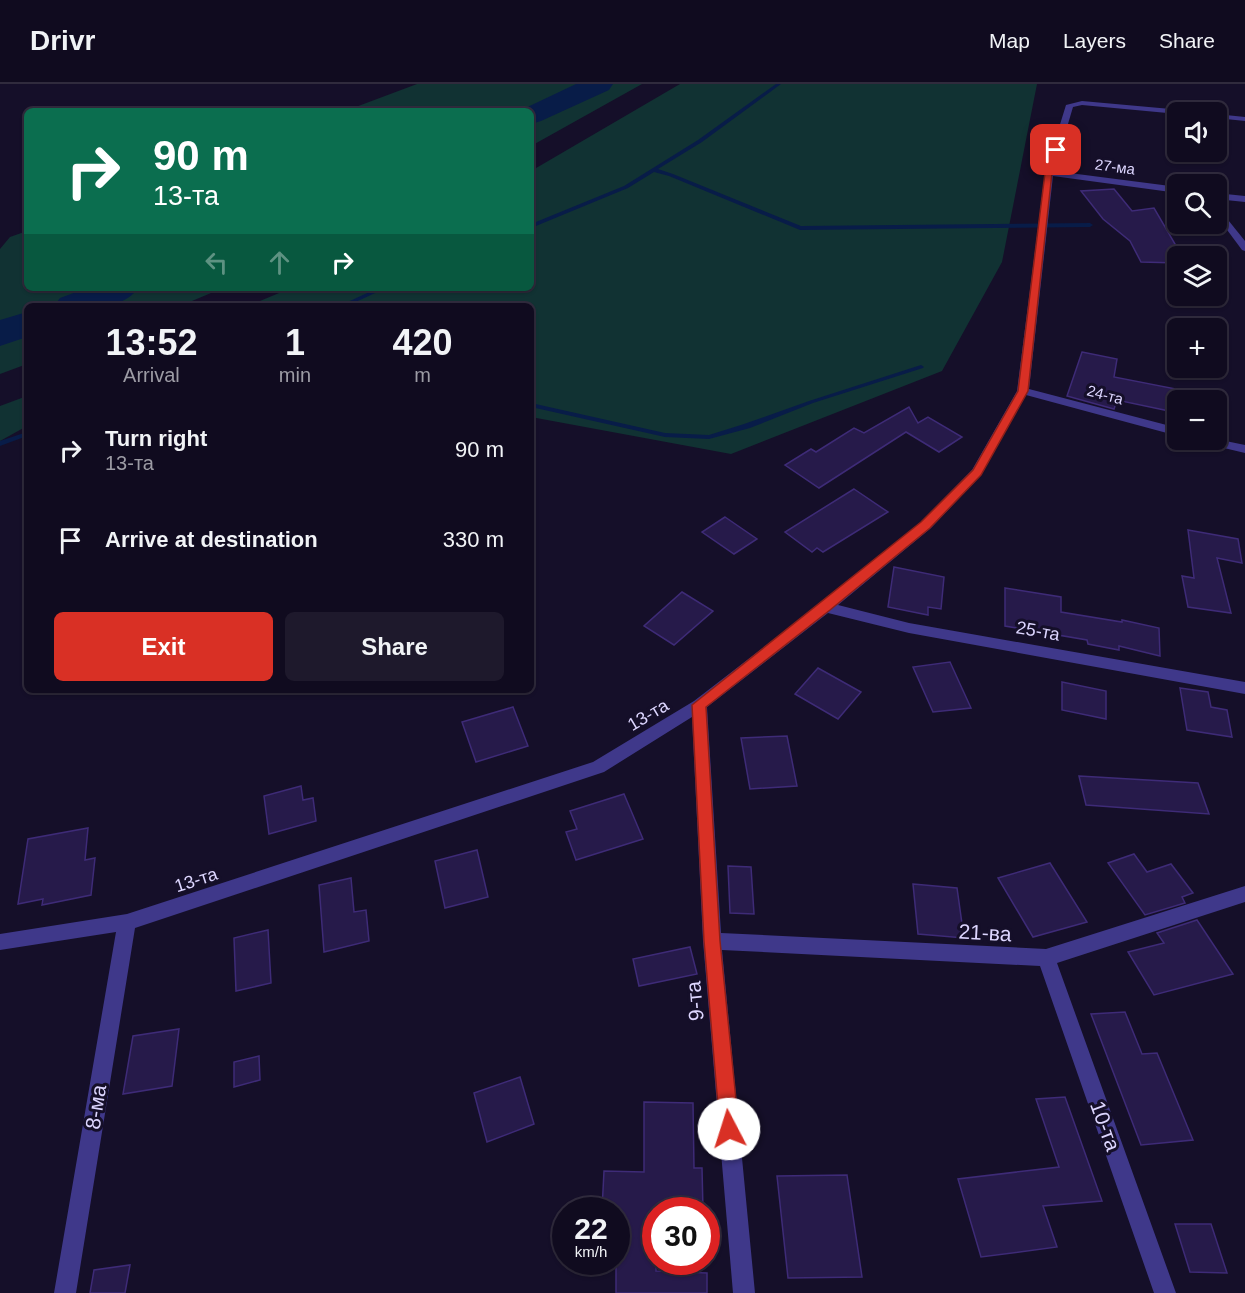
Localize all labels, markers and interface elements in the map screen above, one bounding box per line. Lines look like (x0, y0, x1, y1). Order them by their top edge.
text: Drivr (30, 25, 95, 56)
text: Map (989, 29, 1030, 52)
text: Layers (1063, 29, 1126, 52)
text: Share (1159, 29, 1215, 52)
map controls (1167, 102, 1227, 450)
button: sound (1167, 102, 1227, 162)
pin (1030, 124, 1081, 175)
icon: right (54, 132, 132, 210)
text: 90 m (153, 132, 249, 179)
icon: arrive (1039, 133, 1072, 166)
street label: 27-ма (1094, 155, 1137, 178)
button: search (1167, 174, 1227, 234)
text: 13-та (153, 181, 219, 211)
icon: left (200, 246, 233, 279)
icon: ahead (263, 246, 296, 279)
icon: right (326, 246, 359, 279)
button: layers (1167, 246, 1227, 306)
button: + (1167, 318, 1227, 378)
text: 13:52 (105, 322, 197, 363)
text: 1 (285, 322, 305, 363)
text: 420 (392, 322, 453, 363)
text: Arrival (123, 364, 180, 386)
text: min (279, 364, 311, 386)
text: m (414, 364, 431, 386)
street label: 24-та (1085, 382, 1126, 408)
button: − (1167, 390, 1227, 450)
text: Turn right (105, 426, 207, 451)
icon: right (54, 434, 87, 467)
text: 90 m (455, 437, 504, 462)
text: 13-та (105, 452, 154, 474)
icon: arrive (54, 524, 87, 557)
text: Arrive at destination (105, 527, 318, 552)
text: 330 m (443, 527, 504, 552)
button: Exit (54, 612, 273, 681)
button: Share (285, 612, 504, 681)
street label: 25-та (1015, 617, 1062, 645)
street label: 13-та (624, 695, 673, 735)
street label: 13-та (172, 863, 221, 896)
street label: 21-ва (958, 920, 1012, 945)
street label: 9-та (681, 980, 708, 1022)
street label: 8-ма (81, 1083, 110, 1131)
position arrow (697, 1097, 761, 1161)
street label: 10-та (1086, 1098, 1125, 1154)
speed limit sign: 30 (642, 1197, 720, 1275)
text: 22 (574, 1212, 608, 1245)
text: km/h (575, 1243, 607, 1260)

